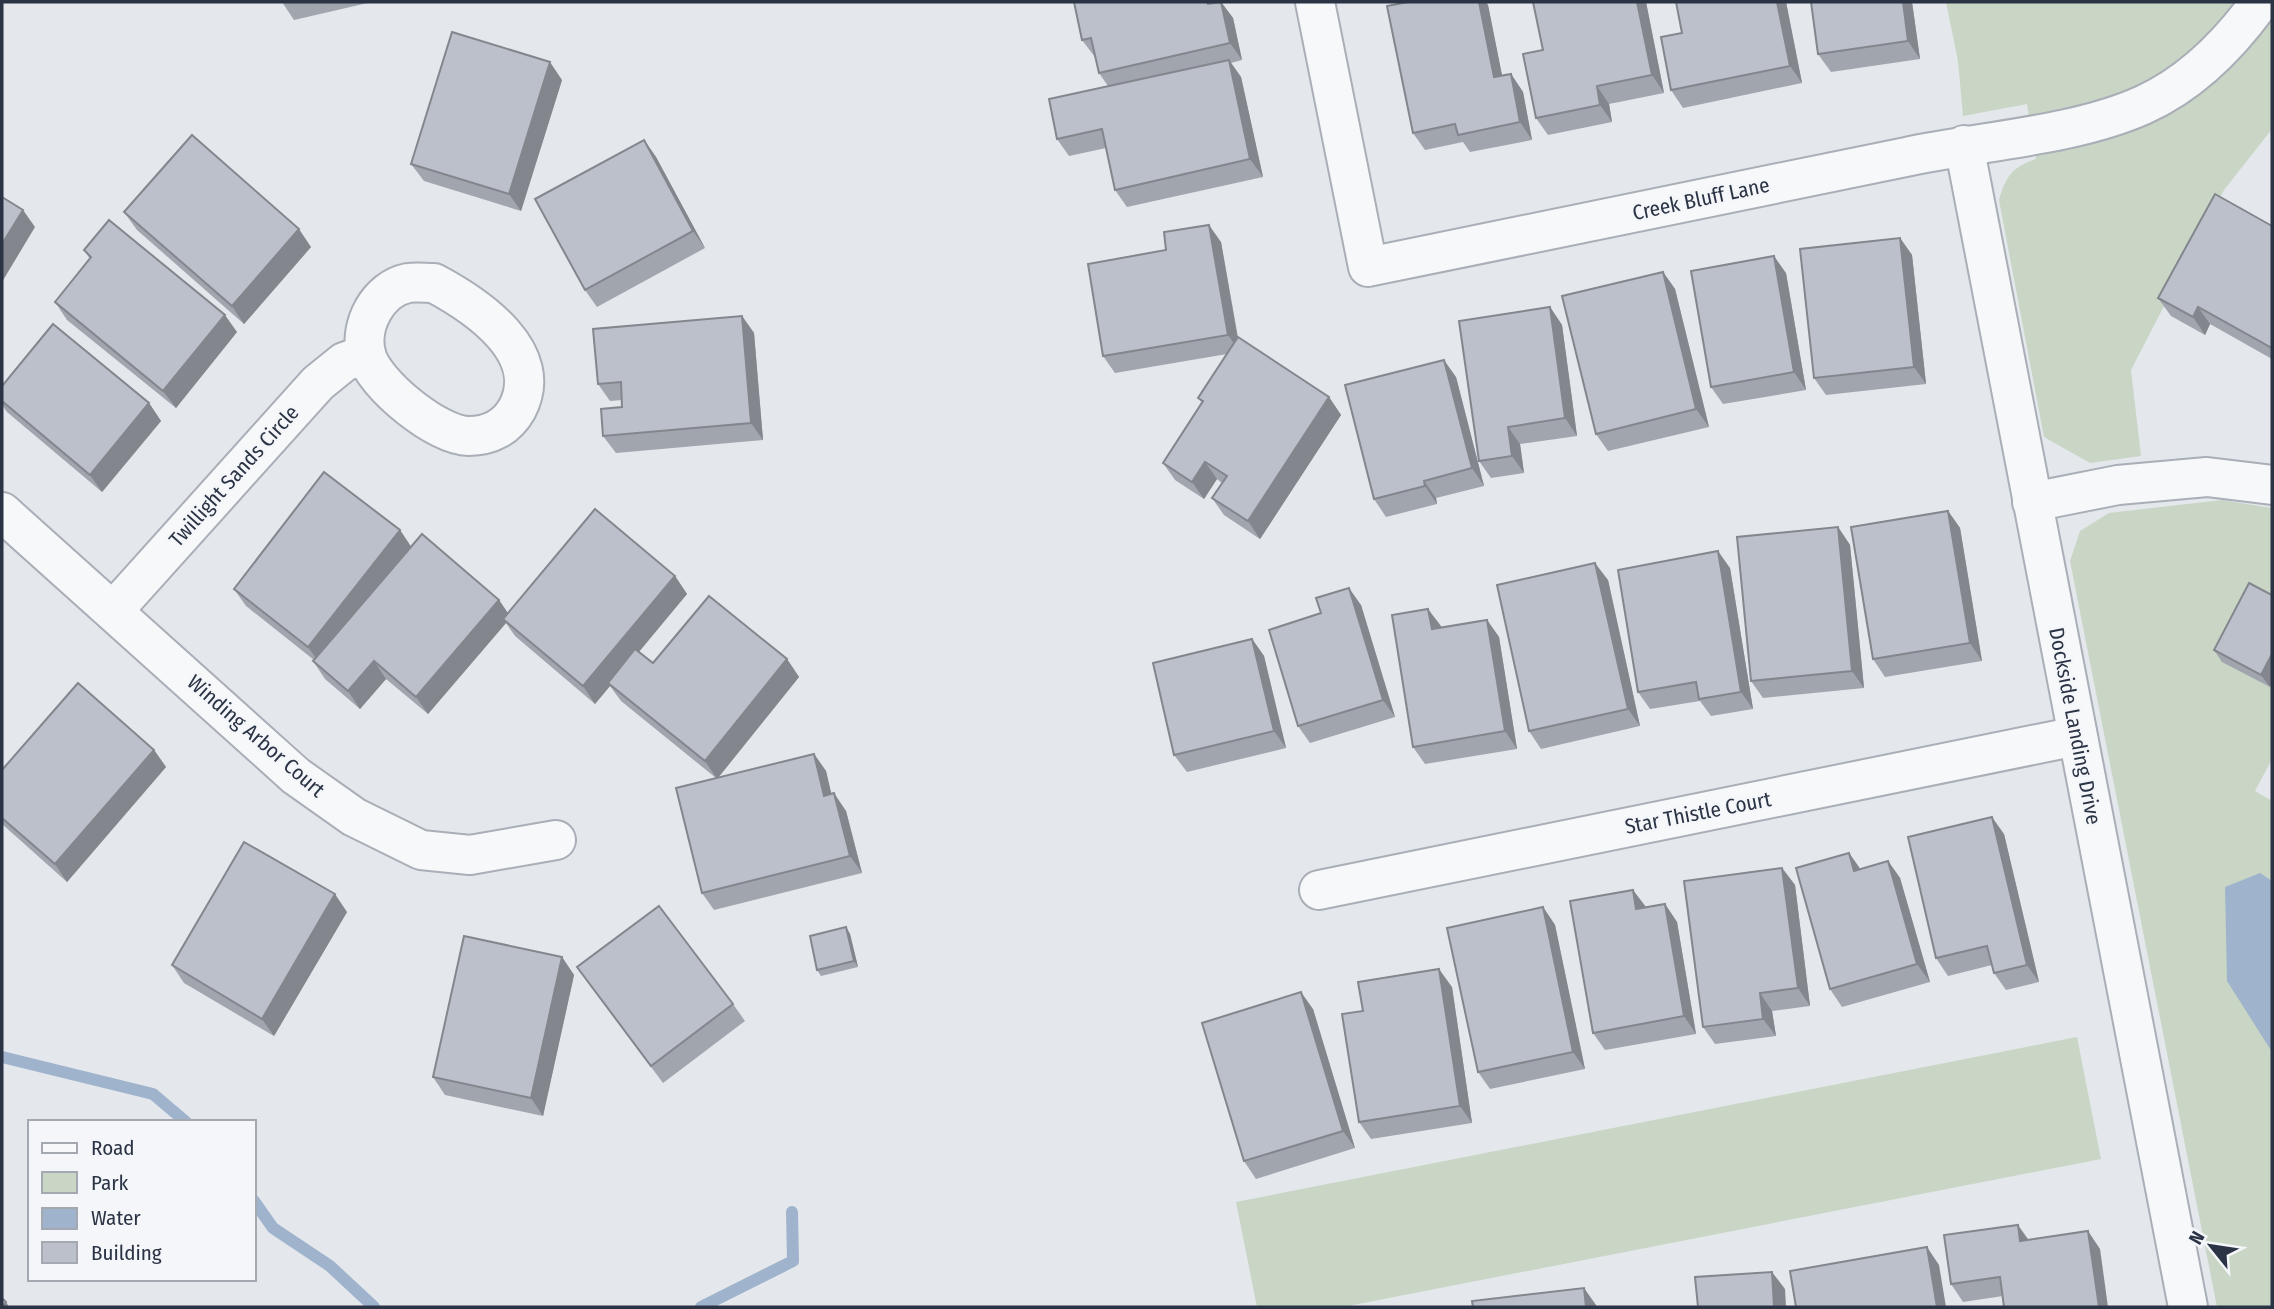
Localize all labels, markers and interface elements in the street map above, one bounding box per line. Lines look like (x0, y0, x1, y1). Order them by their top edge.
street label: Creek Bluff Lane (1630, 172, 1772, 226)
street label: Twillight Sands Circle (164, 400, 304, 552)
street label: Dockside Landing Drive (2043, 625, 2107, 827)
street label: Winding Arbor Court (182, 669, 330, 803)
street label: Star Thistle Court (1623, 786, 1774, 840)
legend (28, 1120, 256, 1281)
text: Road (91, 1135, 135, 1161)
text: Park (91, 1170, 129, 1196)
text: Water (91, 1205, 141, 1231)
north arrow (2176, 1211, 2246, 1281)
text: N (2184, 1227, 2210, 1248)
text: Building (91, 1240, 162, 1266)

